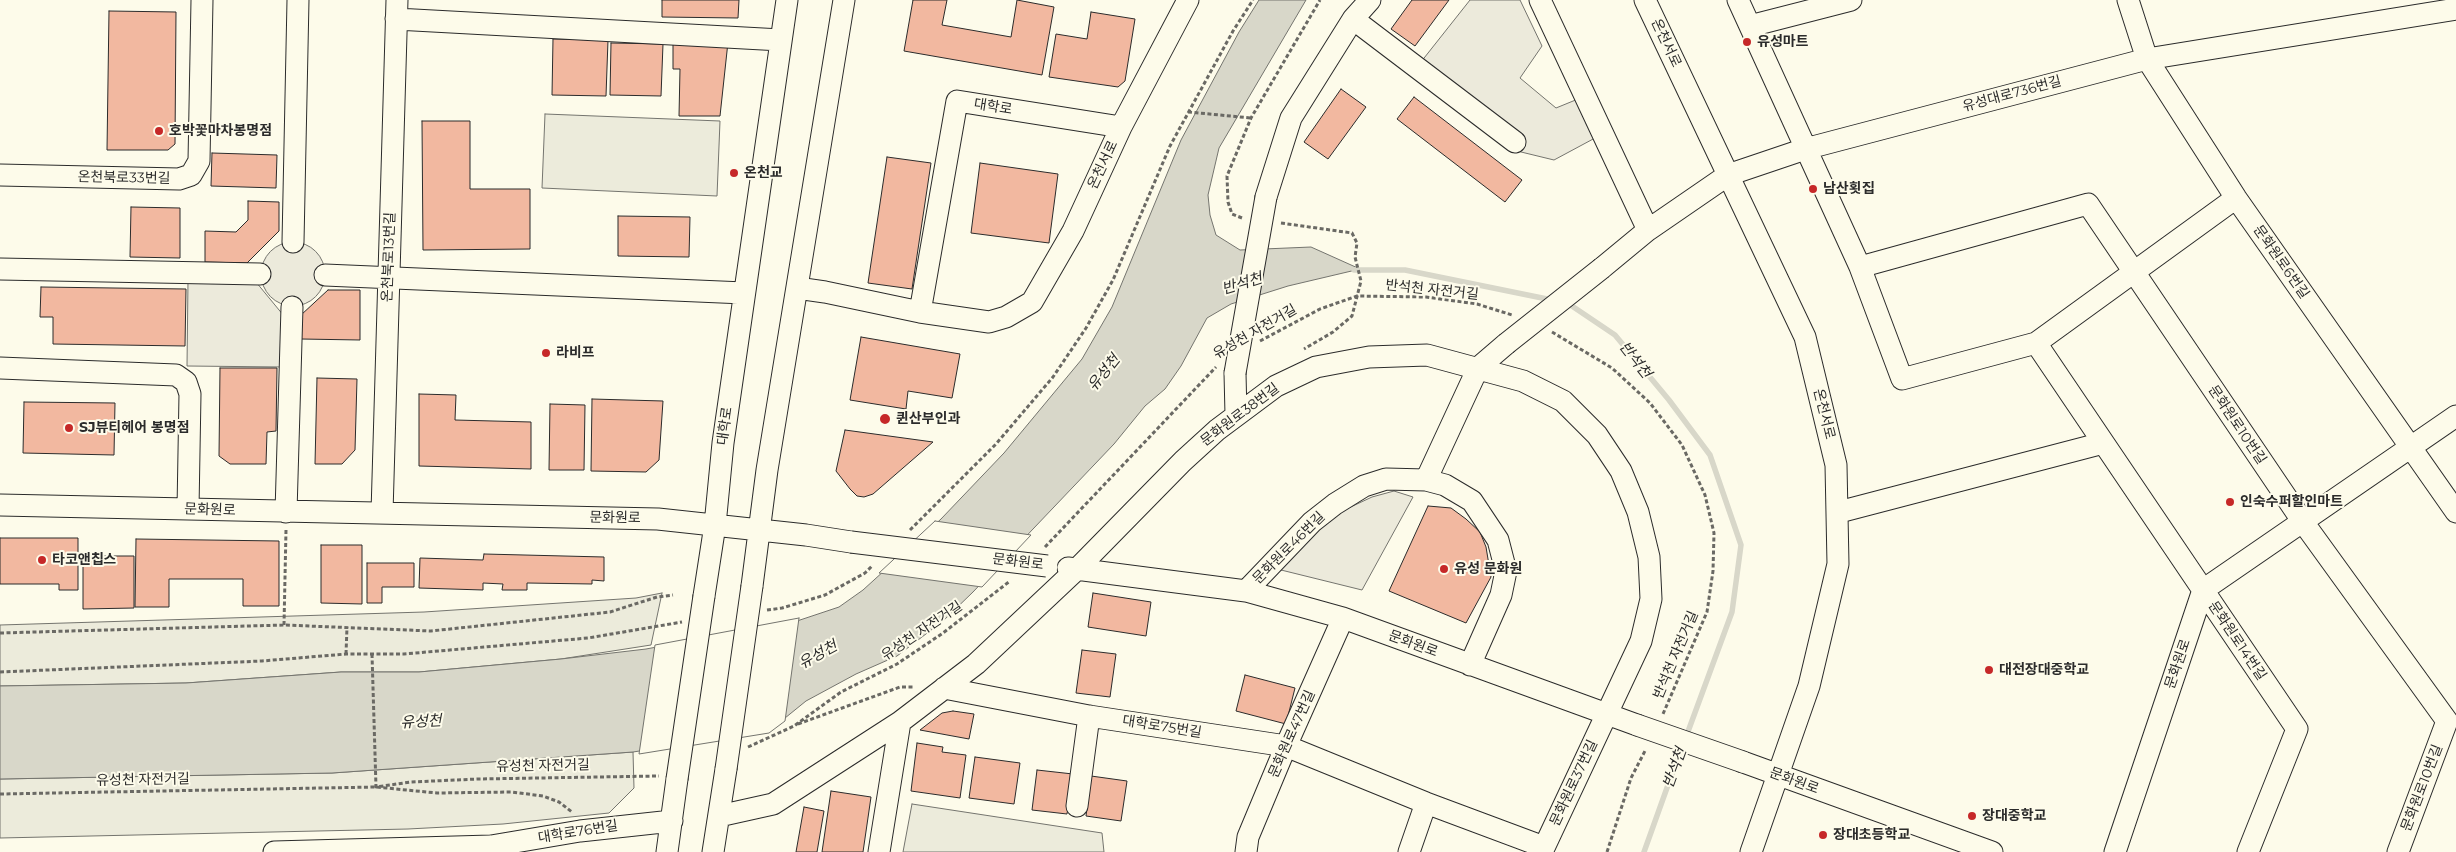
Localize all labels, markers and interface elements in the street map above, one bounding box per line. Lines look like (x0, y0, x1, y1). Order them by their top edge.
street label: 온천서로 (1648, 16, 1684, 70)
place label: 유성마트 (1757, 34, 1809, 50)
marker: 유성마트 (1741, 36, 1753, 48)
street label: 유성대로736번길 (1961, 73, 2063, 115)
street label: 대학로 (973, 96, 1013, 118)
place label: 호박꽃마차봉명점 (169, 123, 272, 139)
marker: 호박꽃마차봉명점 (153, 125, 165, 137)
street label: 온천서로 (1085, 138, 1121, 192)
place label: 온천교 (744, 165, 783, 181)
marker: 온천교 (728, 167, 740, 179)
street label: 온천북로33번길 (77, 169, 171, 187)
place label: 남산횟집 (1823, 181, 1875, 197)
marker: 남산횟집 (1807, 183, 1819, 195)
street label: 온천북로13번길 (379, 212, 399, 302)
street label: 문화원로6번길 (2250, 222, 2312, 302)
water label: 반석천 (1220, 269, 1264, 299)
street label: 반석천 자전거길 (1384, 277, 1480, 303)
street label: 유성천 자전거길 (1210, 301, 1300, 363)
water label: 반석천 (1615, 338, 1655, 382)
place label: 라비프 (556, 345, 595, 361)
marker: 라비프 (540, 347, 552, 359)
water label: 유성천 (1084, 351, 1124, 395)
street label: 문화원로38번길 (1197, 380, 1283, 450)
street label: 문화원로10번길 (2204, 382, 2270, 468)
street label: 온천서로 (1810, 387, 1838, 441)
street label: 대학로 (714, 406, 736, 446)
place label: 퀸산부인과 (896, 411, 960, 427)
marker: 퀸산부인과 (878, 412, 892, 426)
place label: SJ뷰티헤어 봉명점 (79, 420, 190, 436)
marker: SJ뷰티헤어 봉명점 (63, 422, 75, 434)
place label: 인숙수퍼할인마트 (2240, 494, 2343, 510)
marker: 인숙수퍼할인마트 (2224, 496, 2236, 508)
street label: 문화원로 (184, 501, 236, 519)
street label: 문화원로46번길 (1249, 508, 1329, 588)
street label: 문화원로 (589, 509, 641, 527)
street label: 문화원로 (991, 551, 1045, 573)
place label: 타코앤칩스 (52, 552, 116, 568)
marker: 타코앤칩스 (36, 554, 48, 566)
place label: 유성 문화원 (1454, 561, 1522, 577)
marker: 유성 문화원 (1438, 563, 1450, 575)
street label: 유성천 자전거길 (878, 598, 966, 664)
street label: 문화원로14번길 (2204, 598, 2270, 684)
street label: 반석천 자전거길 (1650, 609, 1702, 701)
street label: 문화원로 (1386, 627, 1440, 661)
water label: 유성천 (796, 637, 840, 673)
street label: 문화원로 (2162, 637, 2194, 691)
place label: 대전장대중학교 (1999, 662, 2089, 678)
marker: 대전장대중학교 (1983, 664, 1995, 676)
street label: 문화원로47번길 (1265, 688, 1319, 780)
water label: 유성천 (400, 712, 442, 732)
street label: 대학로75번길 (1121, 712, 1203, 742)
street label: 문화원로37번길 (1547, 737, 1601, 829)
street label: 문화원로10번길 (2398, 742, 2446, 834)
water label: 반석천 (1659, 745, 1691, 791)
street label: 유성천 자전거길 (496, 757, 590, 775)
street label: 문화원로 (1767, 764, 1821, 798)
street label: 유성천 자전거길 (96, 771, 190, 789)
place label: 장대중학교 (1982, 808, 2046, 824)
marker: 장대중학교 (1966, 810, 1978, 822)
street label: 대학로76번길 (537, 817, 619, 847)
place label: 장대초등학교 (1833, 827, 1910, 843)
marker: 장대초등학교 (1817, 829, 1829, 841)

